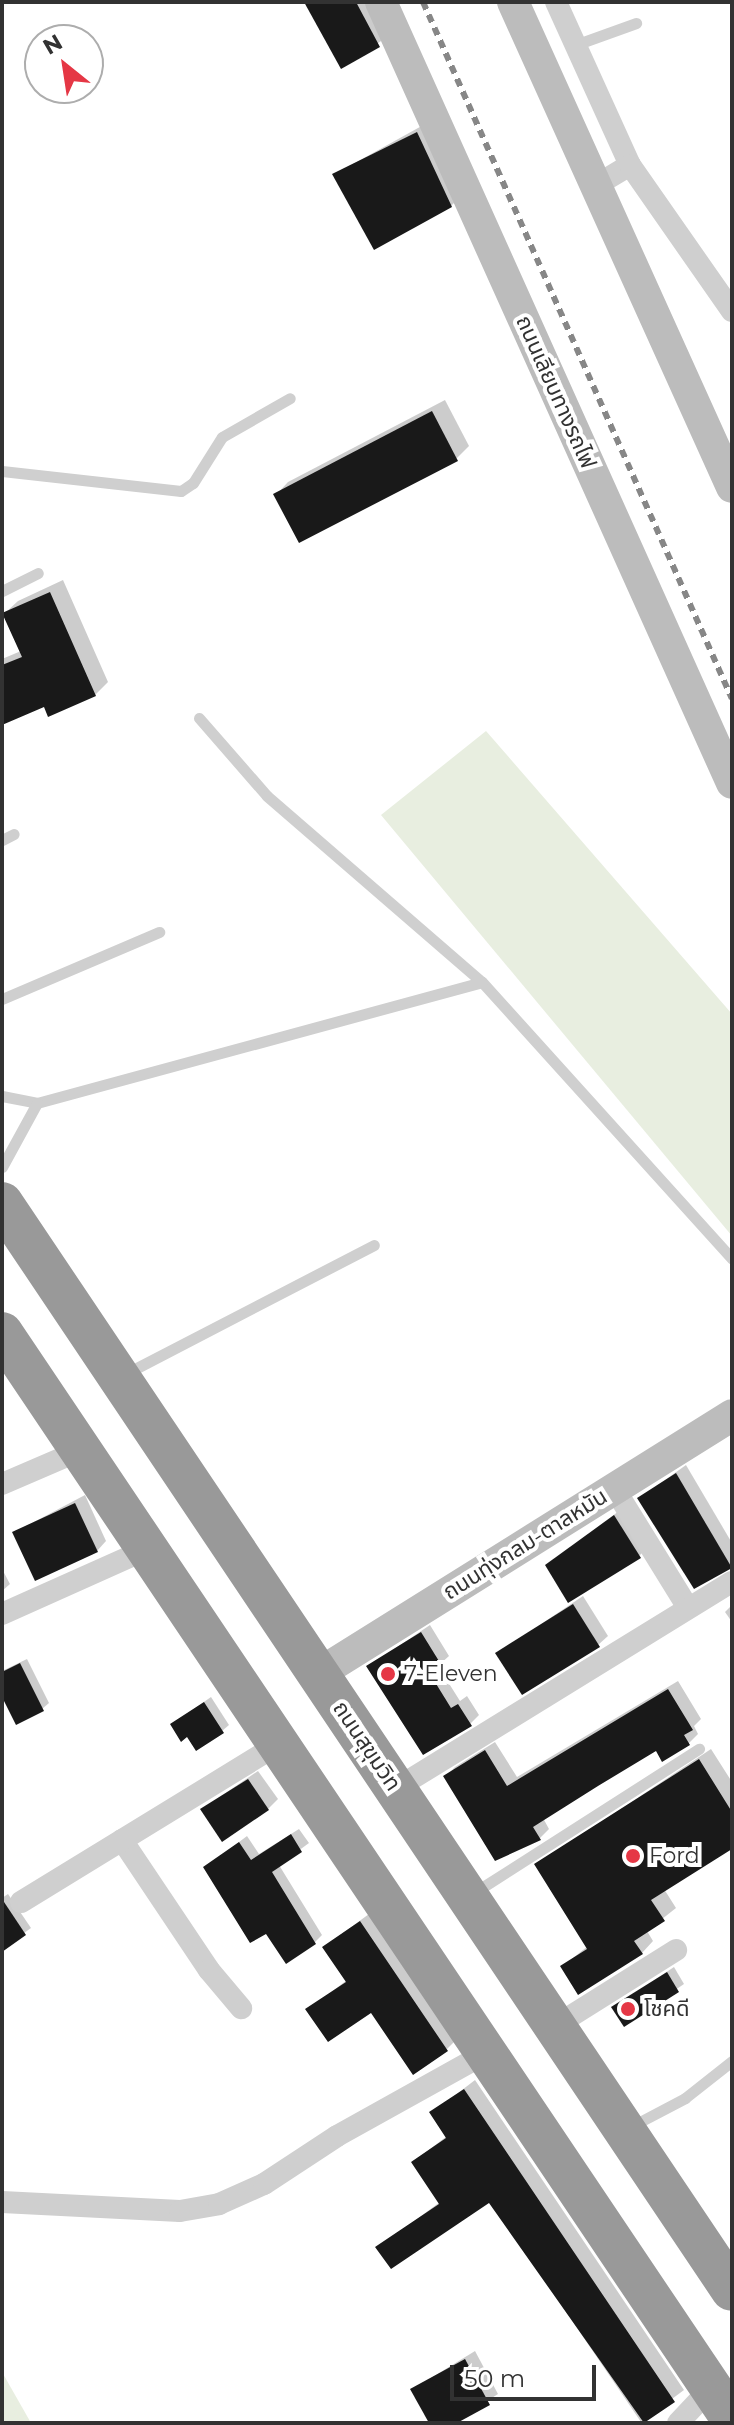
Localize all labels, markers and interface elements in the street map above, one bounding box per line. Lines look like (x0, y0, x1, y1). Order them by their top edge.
north arrow (24, 24, 104, 104)
text: N (38, 28, 67, 61)
street label: ถนนเลียบทางรถไฟ (510, 311, 602, 473)
street label: ถนนทุ่งกลม-ตาลหมัน (438, 1483, 612, 1605)
place label: 7-Eleven (404, 1661, 498, 1687)
marker: 7-Eleven (379, 1665, 397, 1683)
street label: ถนนสุขุมวิท (327, 1696, 407, 1796)
place label: Ford (649, 1843, 700, 1869)
marker: Ford (624, 1847, 642, 1865)
place label: โชคดี (644, 1996, 690, 2022)
marker: โชคดี (619, 2000, 637, 2018)
scale bar (454, 2349, 600, 2399)
text: 50 m (464, 2364, 525, 2393)

